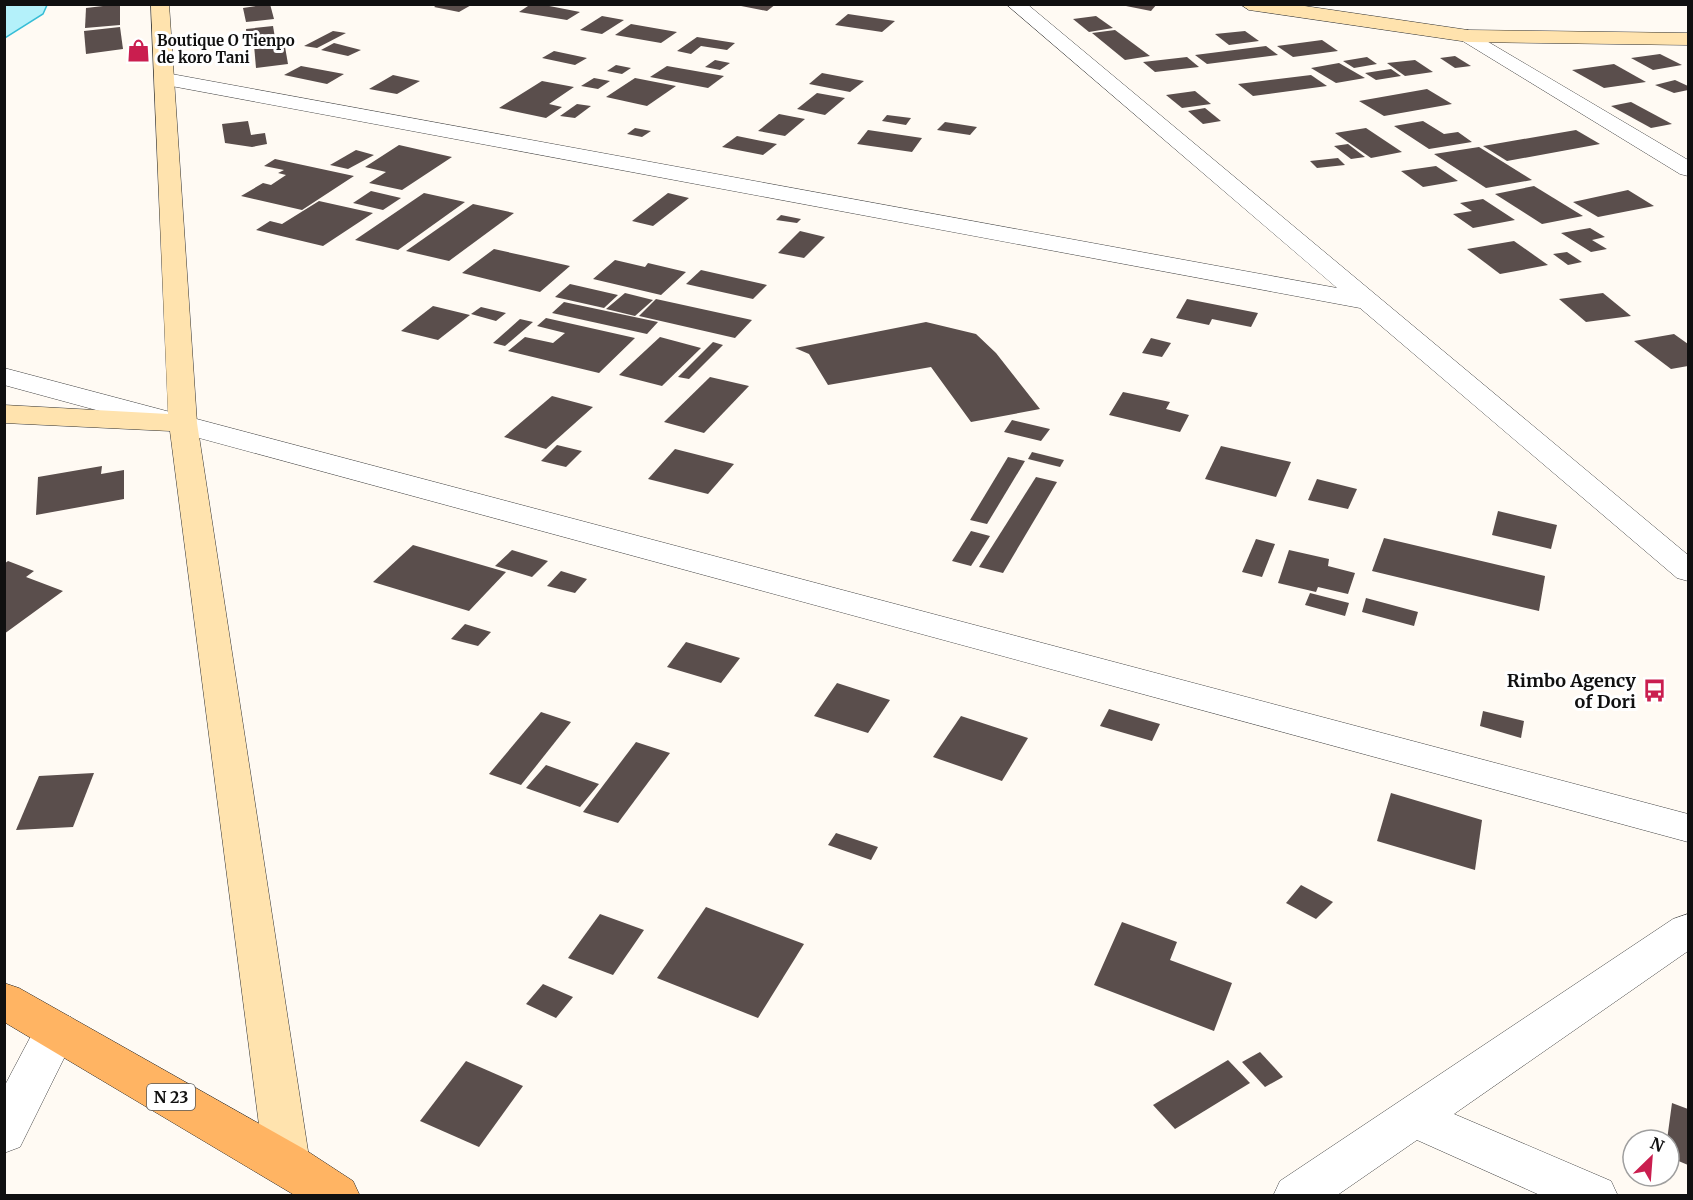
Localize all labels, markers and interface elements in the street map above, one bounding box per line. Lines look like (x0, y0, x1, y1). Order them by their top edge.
place label: Boutique O Tienpo de koro Tani (157, 31, 295, 67)
shop icon: Boutique O Tienpo de koro Tani (126, 37, 152, 63)
place label: Rimbo Agency of Dori (1507, 669, 1636, 713)
bus stop icon: Rimbo Agency of Dori (1641, 678, 1667, 704)
road number: N 23 (147, 1084, 195, 1110)
north arrow (1621, 1128, 1681, 1188)
text: N (1647, 1133, 1668, 1156)

